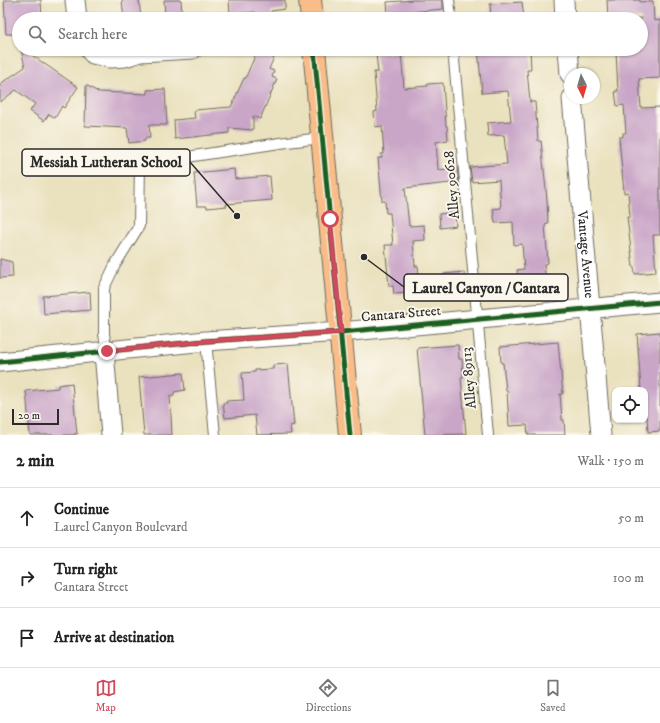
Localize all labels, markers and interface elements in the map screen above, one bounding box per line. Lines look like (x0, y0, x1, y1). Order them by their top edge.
search box (12, 12, 648, 56)
icon: search (26, 23, 48, 45)
text: Search here (58, 25, 127, 44)
north arrow (564, 68, 600, 104)
callout: Messiah Lutheran School (22, 149, 190, 176)
street label: Alley 90628 (440, 150, 464, 220)
text: Messiah Lutheran School (30, 153, 183, 172)
street label: Vantage Avenue (573, 209, 598, 299)
route start (321, 210, 339, 228)
callout: Laurel Canyon / Cantara (404, 274, 568, 301)
text: Laurel Canyon / Cantara (412, 279, 561, 298)
street label: Cantara Street (360, 301, 442, 326)
route end (98, 342, 116, 360)
street label: Alley 89113 (457, 346, 481, 410)
map controls (612, 387, 648, 423)
button: locate (612, 387, 648, 423)
scale bar (12, 407, 59, 426)
text: 20 m (18, 409, 40, 423)
text: 2 min (16, 450, 54, 472)
text: Walk · 150 m (578, 453, 644, 469)
text: Continue (54, 500, 109, 519)
icon: ahead (16, 507, 38, 529)
text: 50 m (618, 510, 644, 526)
text: Laurel Canyon Boulevard (54, 519, 188, 535)
text: Turn right (54, 560, 117, 579)
icon: right (16, 567, 38, 589)
text: 100 m (613, 570, 644, 586)
text: Cantara Street (54, 579, 128, 595)
icon: arrive (16, 627, 38, 649)
text: Arrive at destination (54, 628, 174, 647)
tab: Map (95, 677, 117, 715)
tab: Directions (306, 677, 351, 715)
tab: Saved (540, 677, 565, 715)

